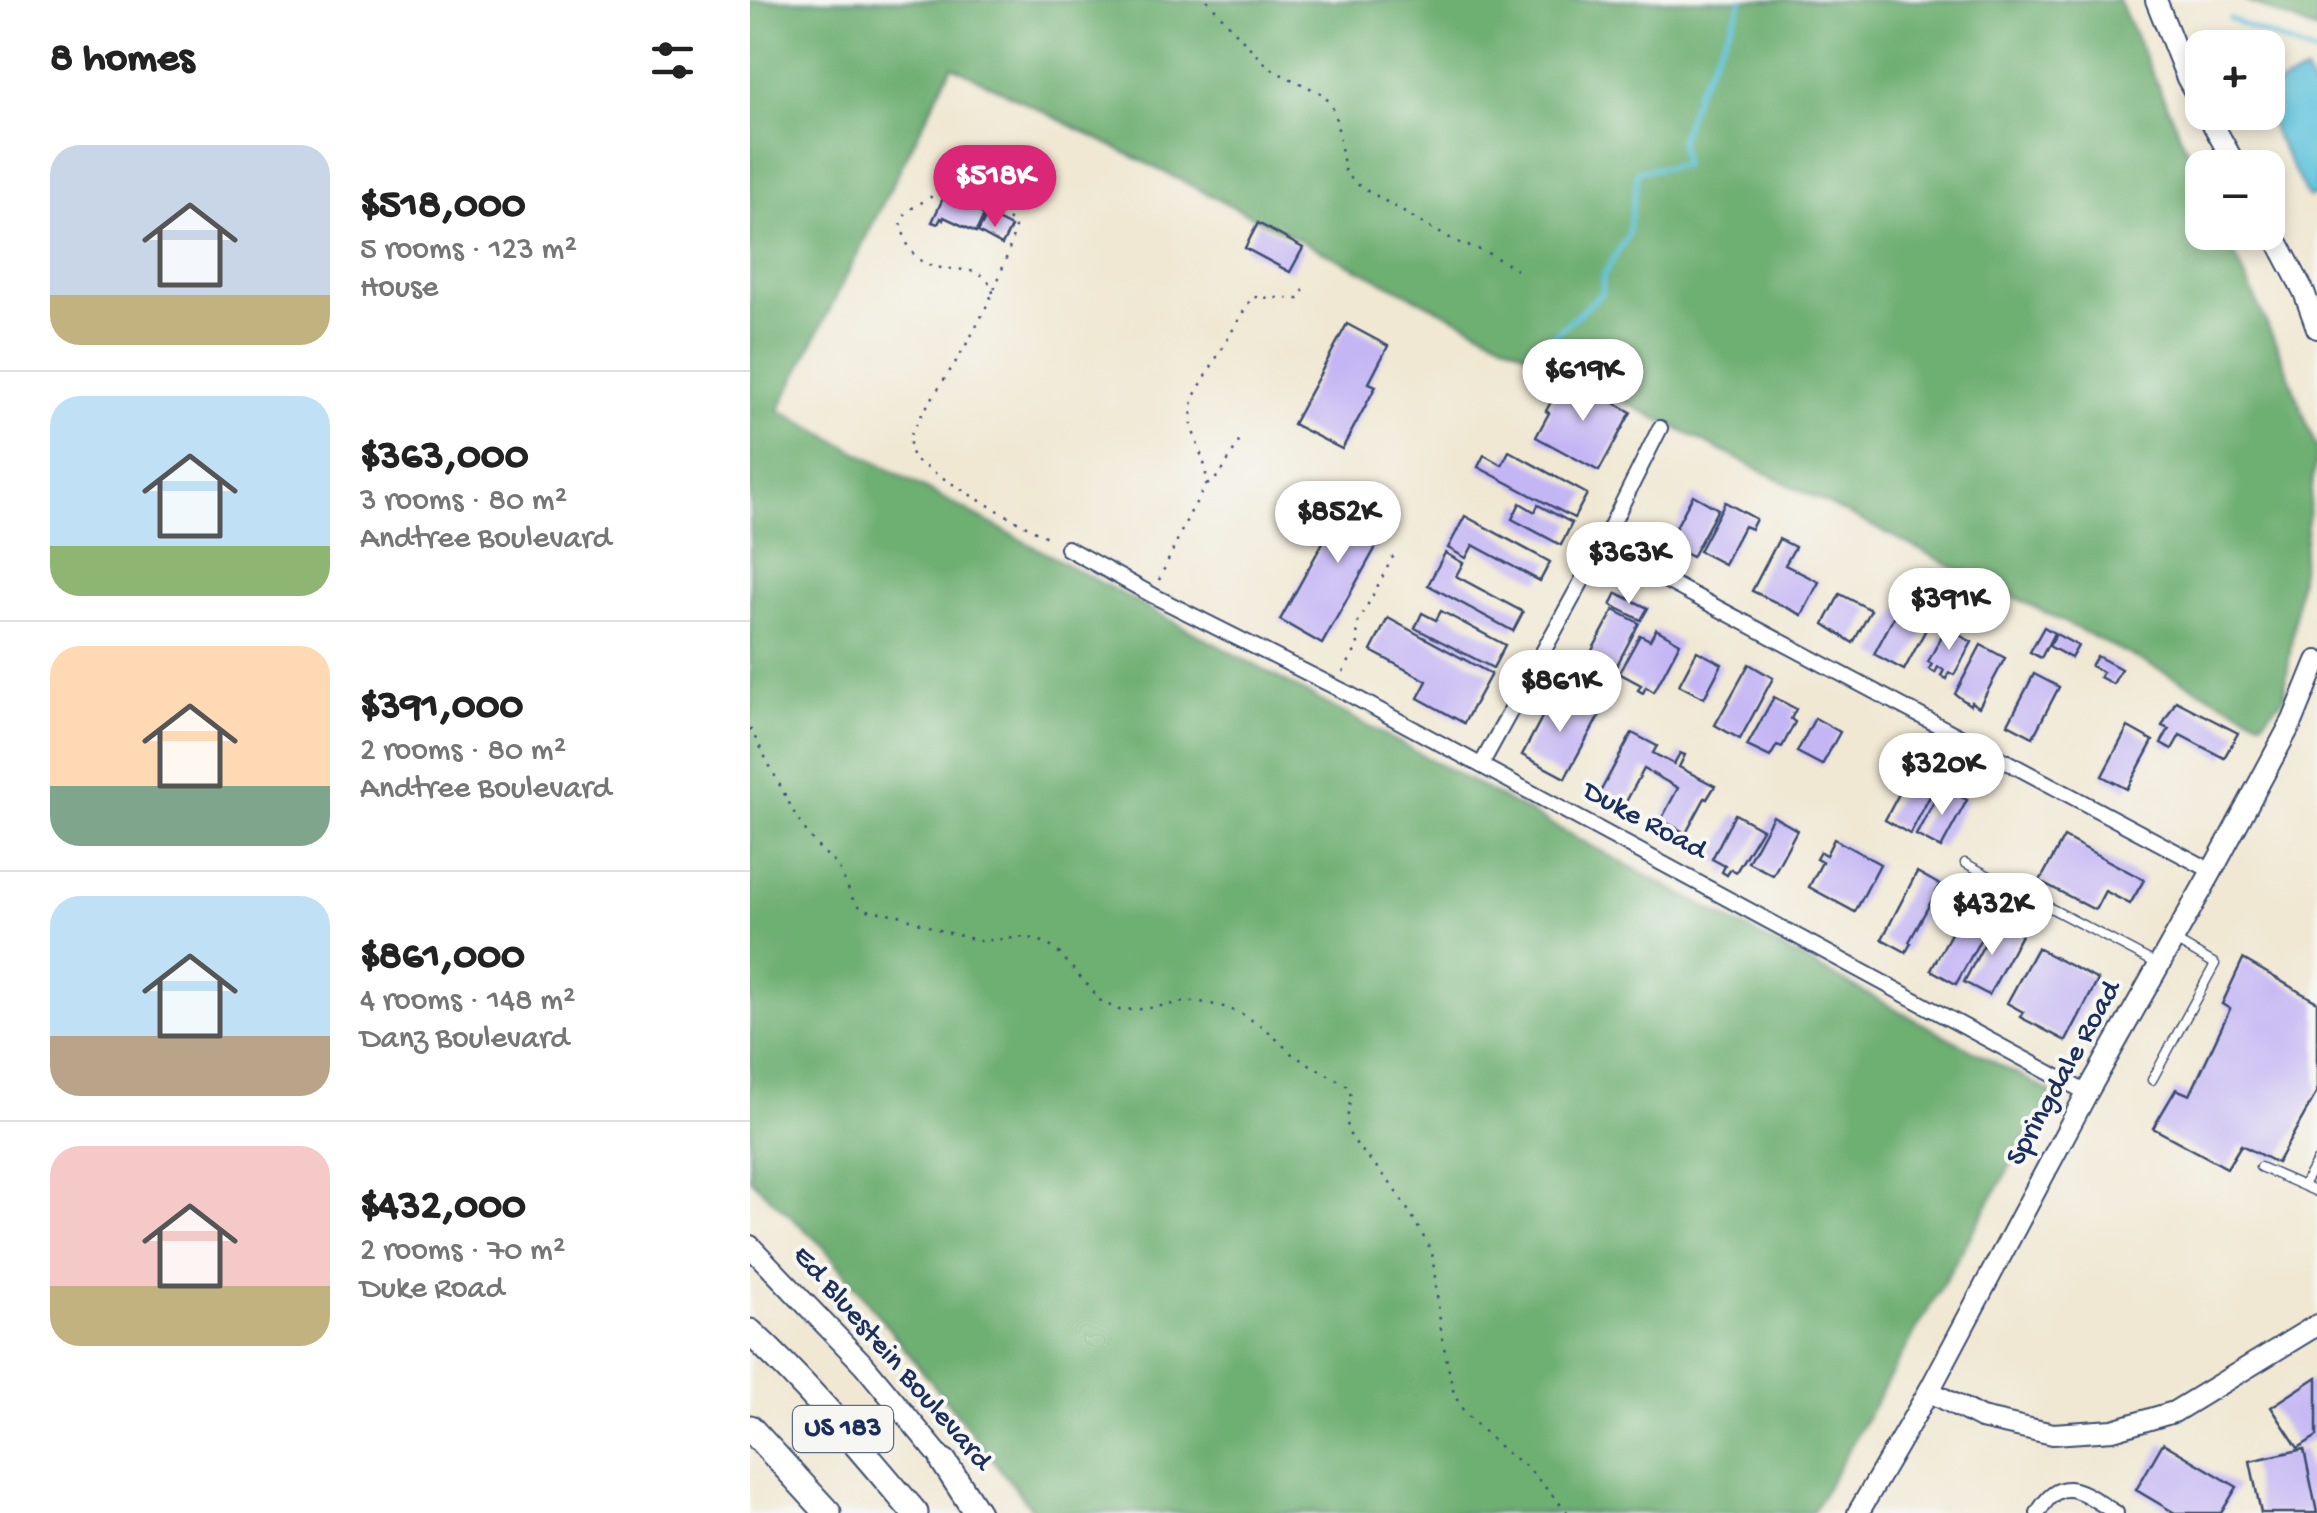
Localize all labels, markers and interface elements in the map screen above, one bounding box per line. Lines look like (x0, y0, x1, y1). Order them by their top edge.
map controls (2185, 30, 2285, 250)
button: + (2185, 30, 2285, 130)
icon: filters (645, 33, 700, 88)
text: 8 homes (50, 36, 194, 85)
pin: $518K (925, 145, 1065, 230)
button: − (2185, 150, 2285, 250)
text: $518K (955, 158, 1035, 196)
text: $518,000 (360, 183, 526, 232)
icon: home (130, 185, 250, 305)
text: 5 rooms · 123 m² (360, 232, 577, 270)
text: House (360, 270, 438, 308)
pin: $619K (1513, 339, 1653, 424)
text: $619K (1544, 352, 1622, 390)
text: $363,000 (360, 434, 529, 483)
icon: home (130, 436, 250, 556)
pin: $852K (1268, 481, 1408, 566)
text: 3 rooms · 80 m² (360, 483, 567, 521)
text: $852K (1297, 494, 1379, 532)
text: Andtree Boulevard (360, 521, 611, 559)
pin: $363K (1559, 522, 1699, 607)
text: $363K (1588, 535, 1670, 573)
pin: $391K (1879, 568, 2019, 653)
text: $391K (1910, 581, 1988, 619)
pin: $861K (1490, 650, 1630, 735)
text: $861K (1521, 663, 1599, 701)
text: $391,000 (360, 684, 523, 733)
icon: home (130, 686, 250, 806)
text: 2 rooms · 80 m² (360, 733, 566, 771)
pin: $320K (1872, 733, 2012, 818)
text: $320K (1901, 746, 1983, 784)
text: Andtree Boulevard (360, 771, 611, 809)
street label: Duke Road (1574, 774, 1714, 870)
pin: $432K (1922, 873, 2062, 958)
text: $432K (1952, 886, 2032, 924)
text: $861,000 (360, 934, 525, 983)
icon: home (130, 936, 250, 1056)
street label: Springdale Road (2000, 973, 2131, 1173)
text: 4 rooms · 148 m² (360, 983, 576, 1021)
text: Danz Boulevard (360, 1021, 569, 1059)
text: $432,000 (360, 1184, 526, 1233)
icon: home (130, 1186, 250, 1306)
text: 2 rooms · 70 m² (360, 1233, 565, 1271)
street label: Ed Bluestein Boulevard (784, 1239, 1000, 1480)
text: Duke Road (360, 1271, 504, 1309)
road number: US 183 (793, 1406, 893, 1452)

